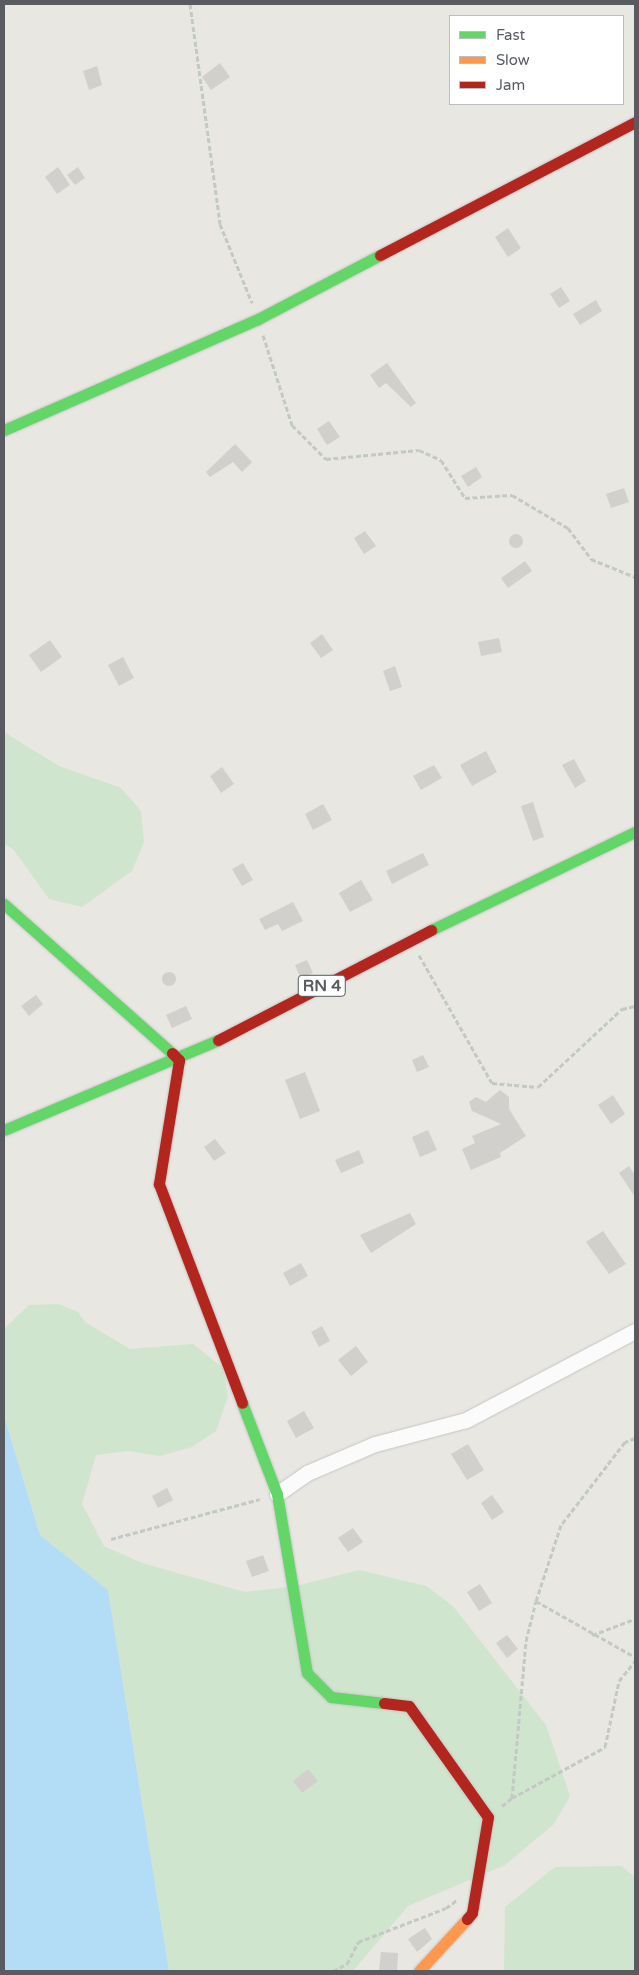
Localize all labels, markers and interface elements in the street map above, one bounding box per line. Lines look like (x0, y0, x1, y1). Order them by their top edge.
legend (449, 15, 624, 105)
text: Fast (496, 26, 525, 44)
text: Slow (496, 51, 530, 69)
text: Jam (496, 76, 525, 94)
road number: RN 4 (297, 972, 347, 999)

